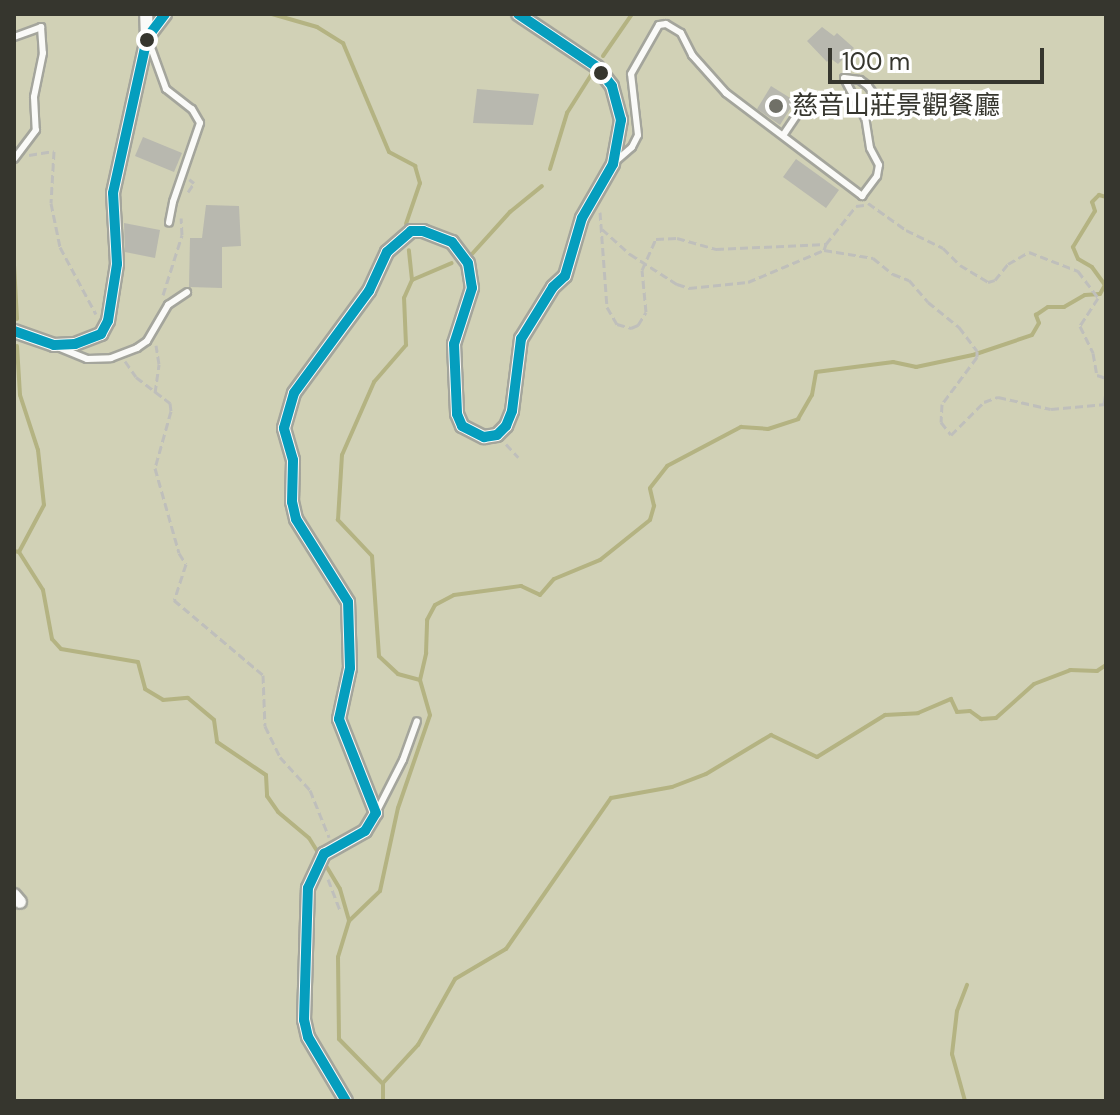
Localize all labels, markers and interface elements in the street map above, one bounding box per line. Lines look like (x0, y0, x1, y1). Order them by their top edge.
unlabelled marker (139, 32, 155, 48)
scale bar (832, 32, 1048, 82)
text: 100 m (842, 46, 910, 77)
unlabelled marker (593, 65, 609, 81)
place label: 慈音山莊景觀餐廳 (792, 90, 1000, 122)
marker: 慈音山莊景觀餐廳 (767, 97, 785, 115)

